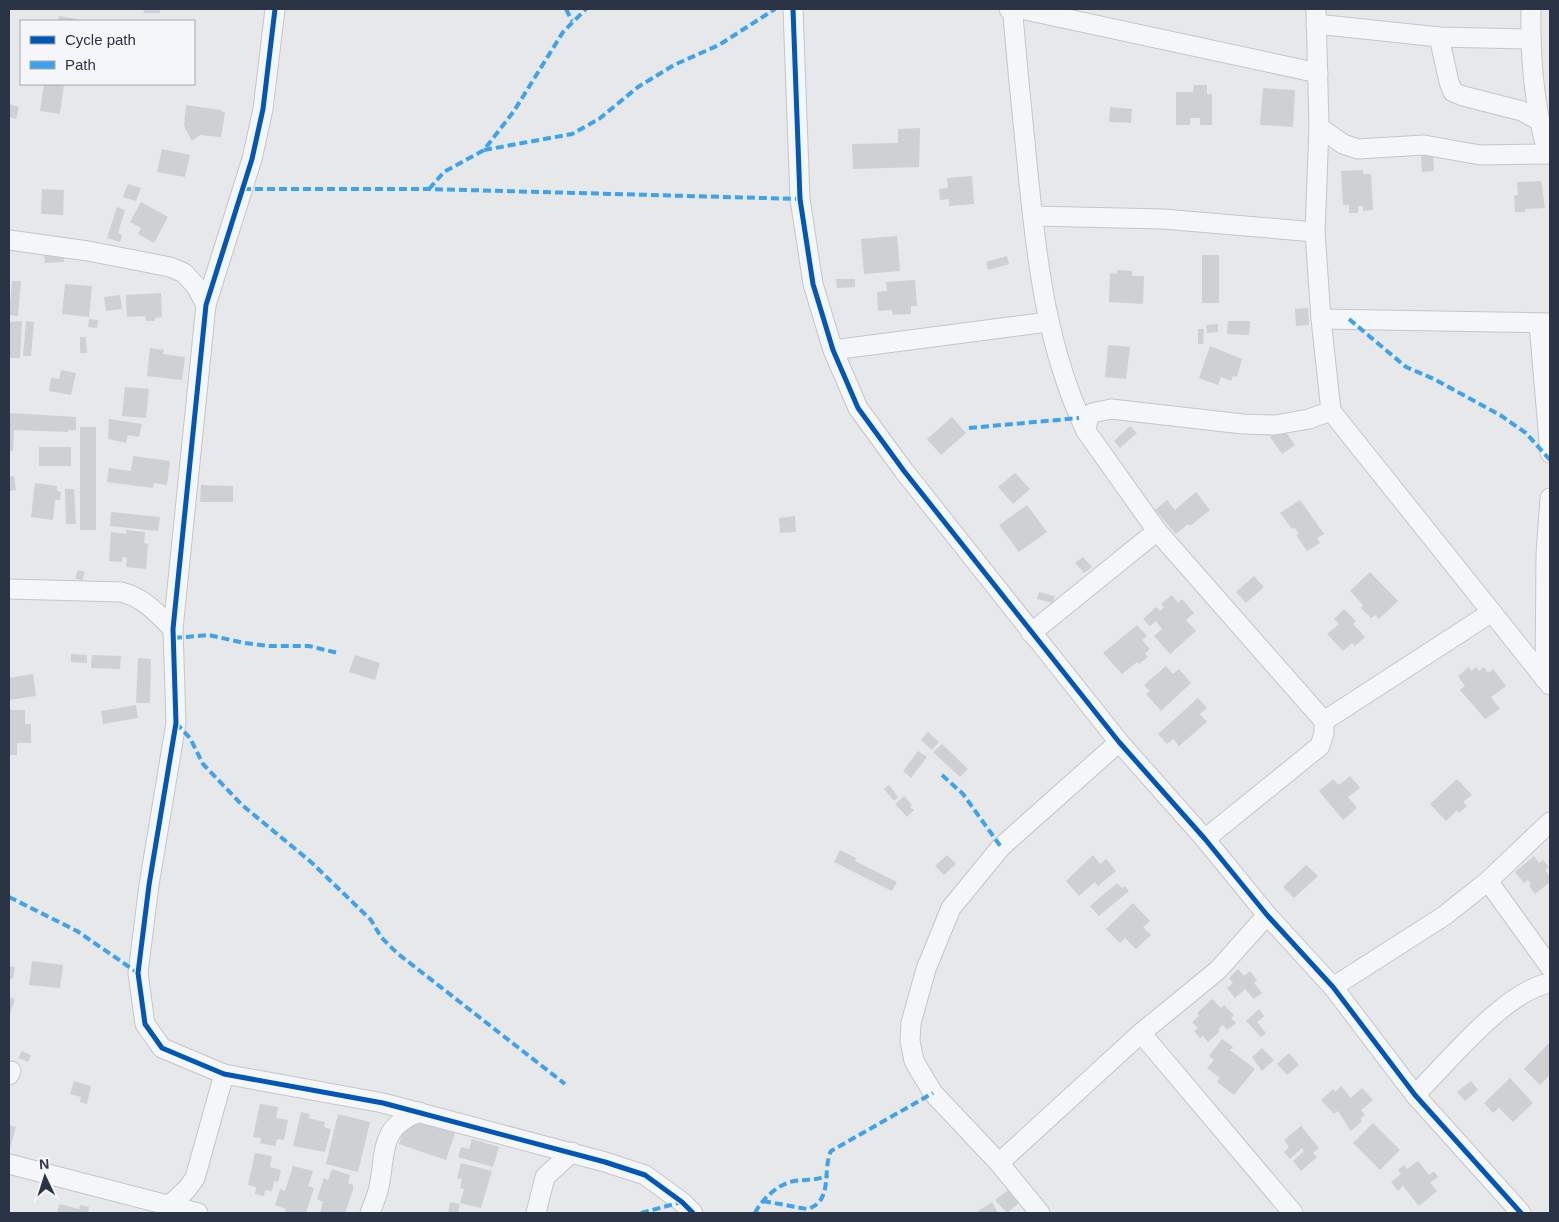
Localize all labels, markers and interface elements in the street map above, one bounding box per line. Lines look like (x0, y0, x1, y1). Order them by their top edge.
legend (20, 20, 195, 85)
text: Cycle path (65, 31, 136, 48)
text: Path (65, 56, 96, 73)
north arrow (20, 1152, 70, 1202)
text: N (38, 1156, 50, 1172)

